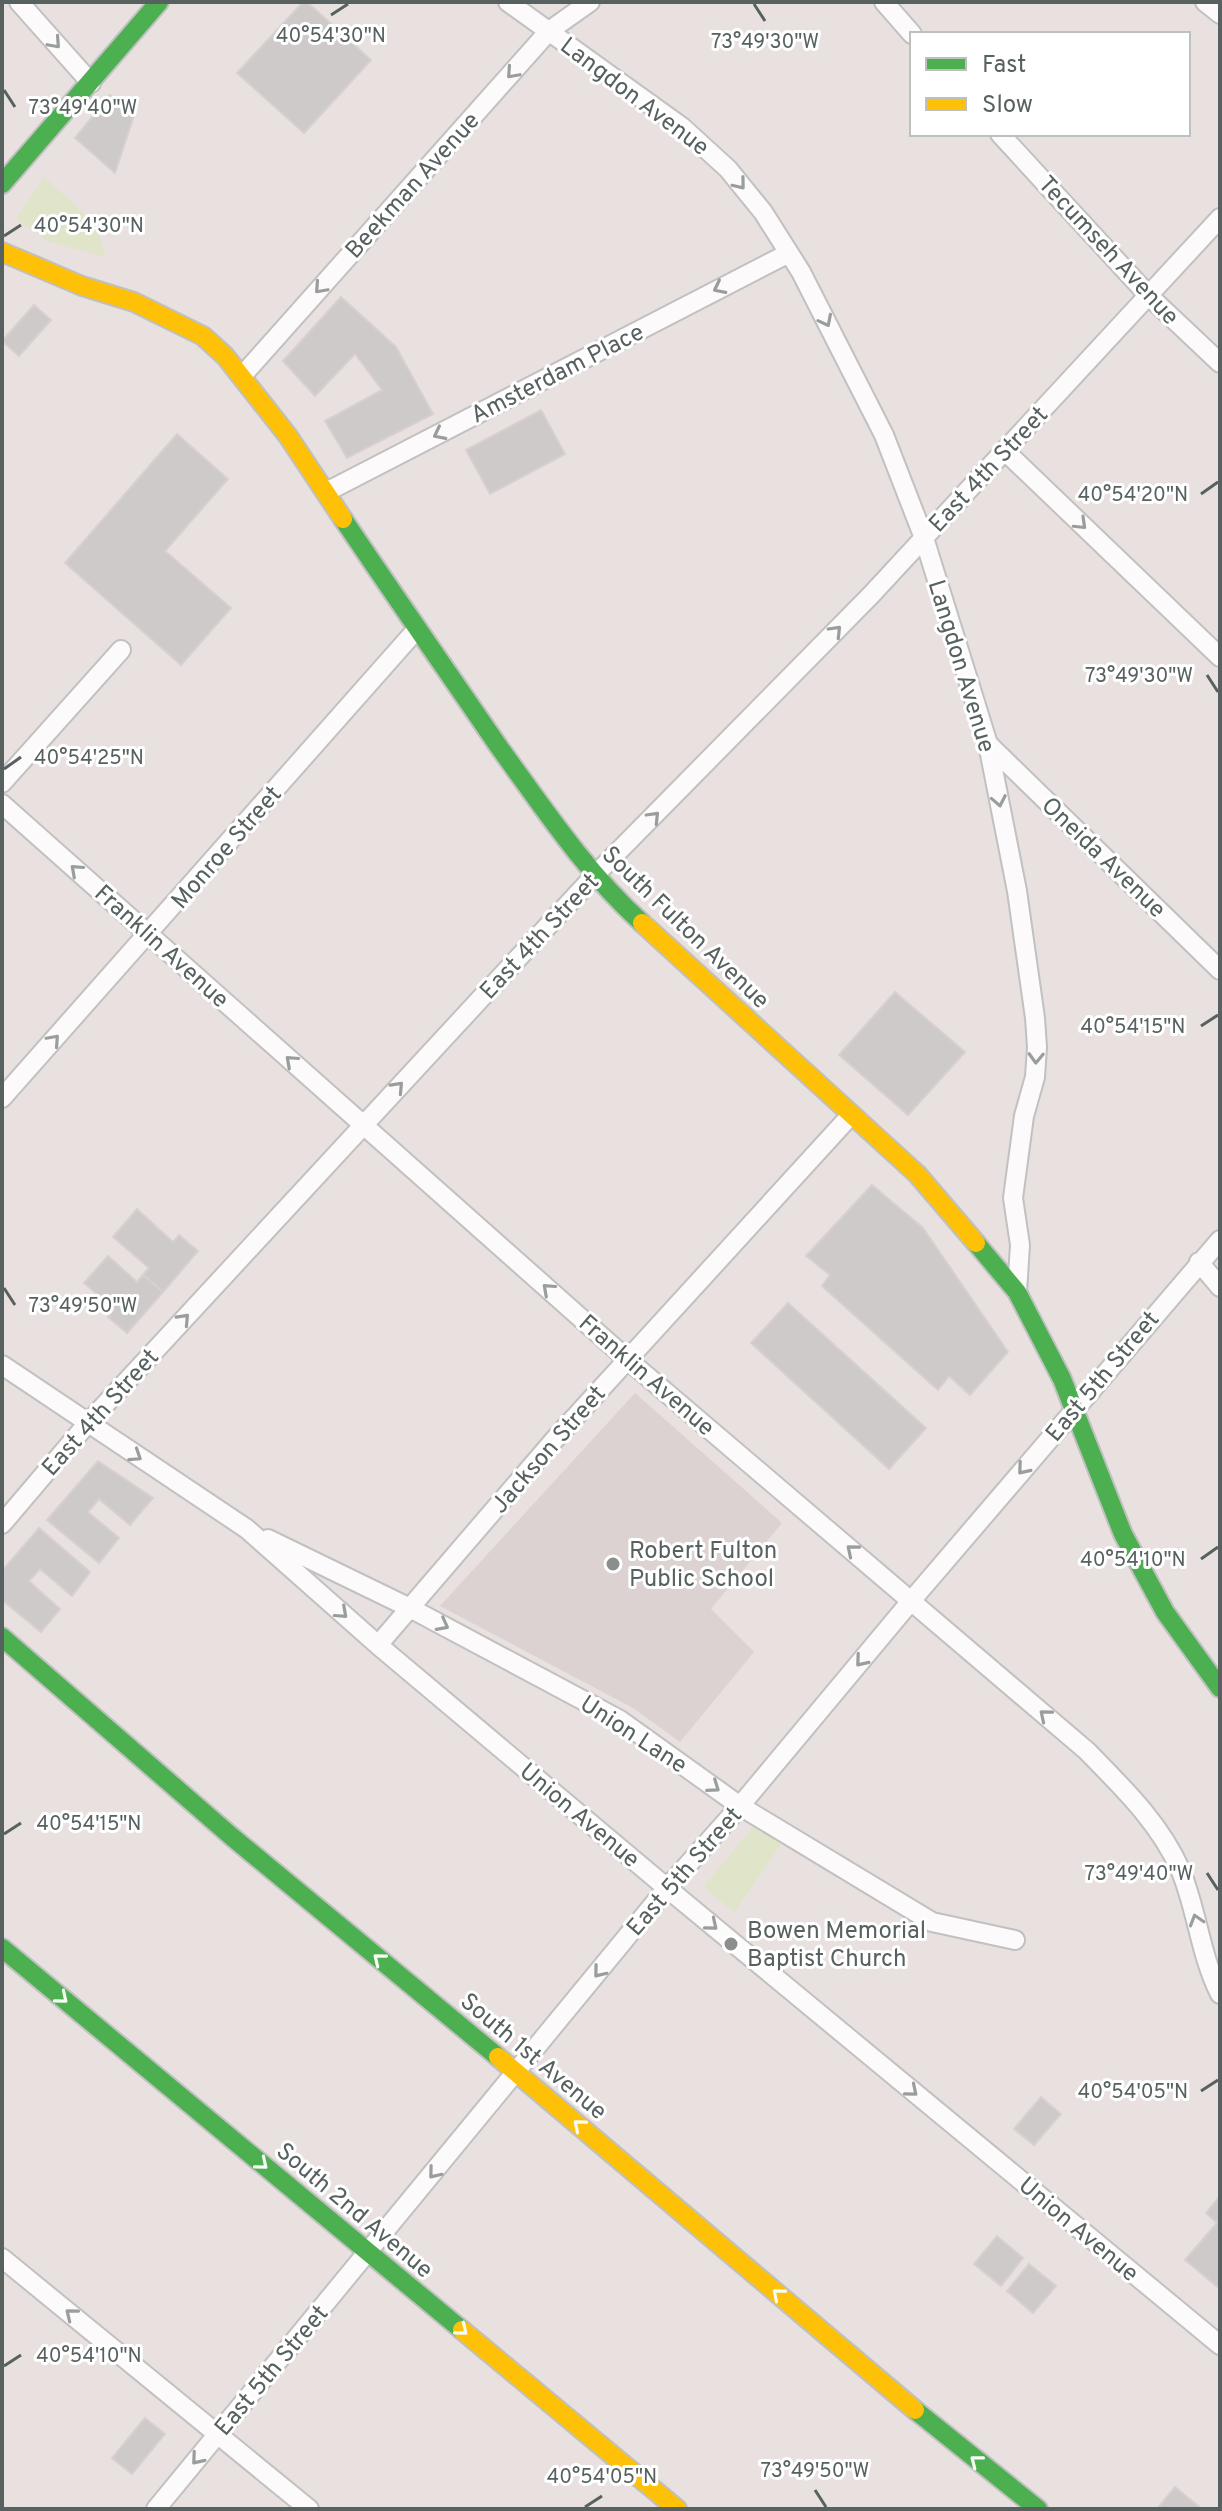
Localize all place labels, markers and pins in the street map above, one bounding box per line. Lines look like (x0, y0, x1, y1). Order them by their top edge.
place label: Robert Fulton Public School (629, 1537, 777, 1595)
marker: Robert Fulton Public School (604, 1555, 622, 1573)
place label: Bowen Memorial Baptist Church (747, 1917, 926, 1975)
marker: Bowen Memorial Baptist Church (722, 1935, 740, 1953)

